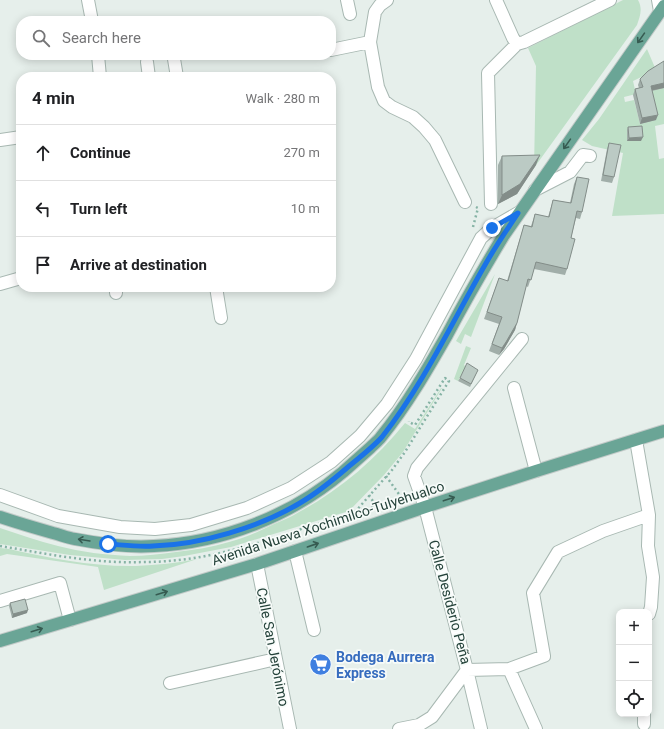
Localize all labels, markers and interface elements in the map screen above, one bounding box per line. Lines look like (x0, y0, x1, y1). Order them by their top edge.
search box (16, 16, 336, 60)
icon: search (30, 27, 52, 49)
text: Search here (62, 29, 141, 47)
one-way arrow (637, 32, 645, 43)
text: 4 min (32, 88, 75, 108)
text: Walk · 280 m (245, 91, 320, 106)
one-way arrow (563, 139, 571, 150)
icon: ahead (32, 142, 54, 164)
text: Continue (70, 144, 131, 162)
text: 270 m (283, 145, 320, 160)
icon: left (32, 198, 54, 220)
text: Turn left (70, 200, 127, 218)
text: 10 m (291, 201, 320, 216)
route end (483, 219, 501, 237)
icon: arrive (32, 254, 54, 276)
text: Arrive at destination (70, 256, 207, 274)
street label: Avenida Nueva Xochimilco-Tulyehualco (210, 478, 446, 568)
one-way arrow (442, 495, 455, 502)
route start (99, 535, 117, 553)
one-way arrow (78, 536, 91, 544)
street label: Calle Desiderio Peña (426, 538, 474, 666)
one-way arrow (306, 541, 318, 549)
street label: Calle San Jerónimo (254, 586, 292, 708)
one-way arrow (155, 589, 168, 596)
map controls (616, 609, 652, 717)
button: + (616, 609, 652, 645)
one-way arrow (31, 626, 44, 633)
button: − (616, 645, 652, 681)
place label: Bodega Aurrera Express (336, 649, 435, 681)
supermarket icon: Bodega Aurrera Express (307, 652, 333, 678)
button: locate (616, 681, 652, 717)

